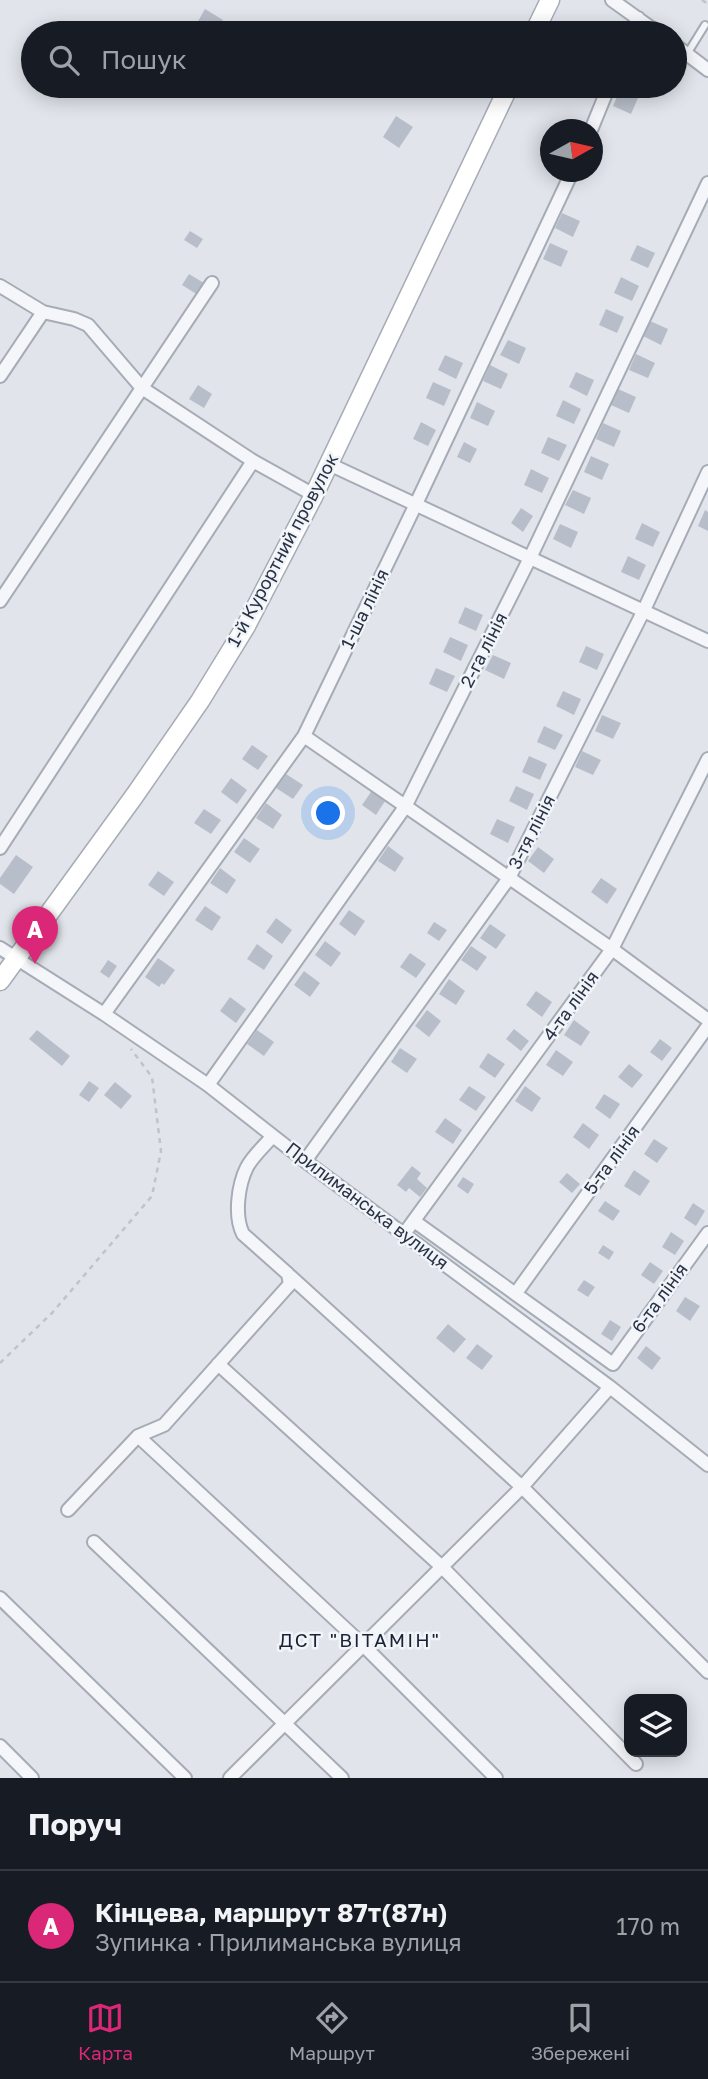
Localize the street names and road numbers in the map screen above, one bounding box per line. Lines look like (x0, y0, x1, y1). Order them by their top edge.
street label: 1-й Курортний провулок (222, 449, 343, 650)
street label: 1-ша лінія (335, 565, 393, 652)
street label: 2-га лінія (455, 608, 511, 691)
street label: 3-тя лінія (503, 791, 559, 873)
street label: 4-та лінія (538, 966, 603, 1045)
street label: 5-та лінія (579, 1120, 644, 1198)
street label: Прилиманська вулиця (282, 1137, 453, 1274)
street label: 6-та лінія (627, 1258, 692, 1337)

